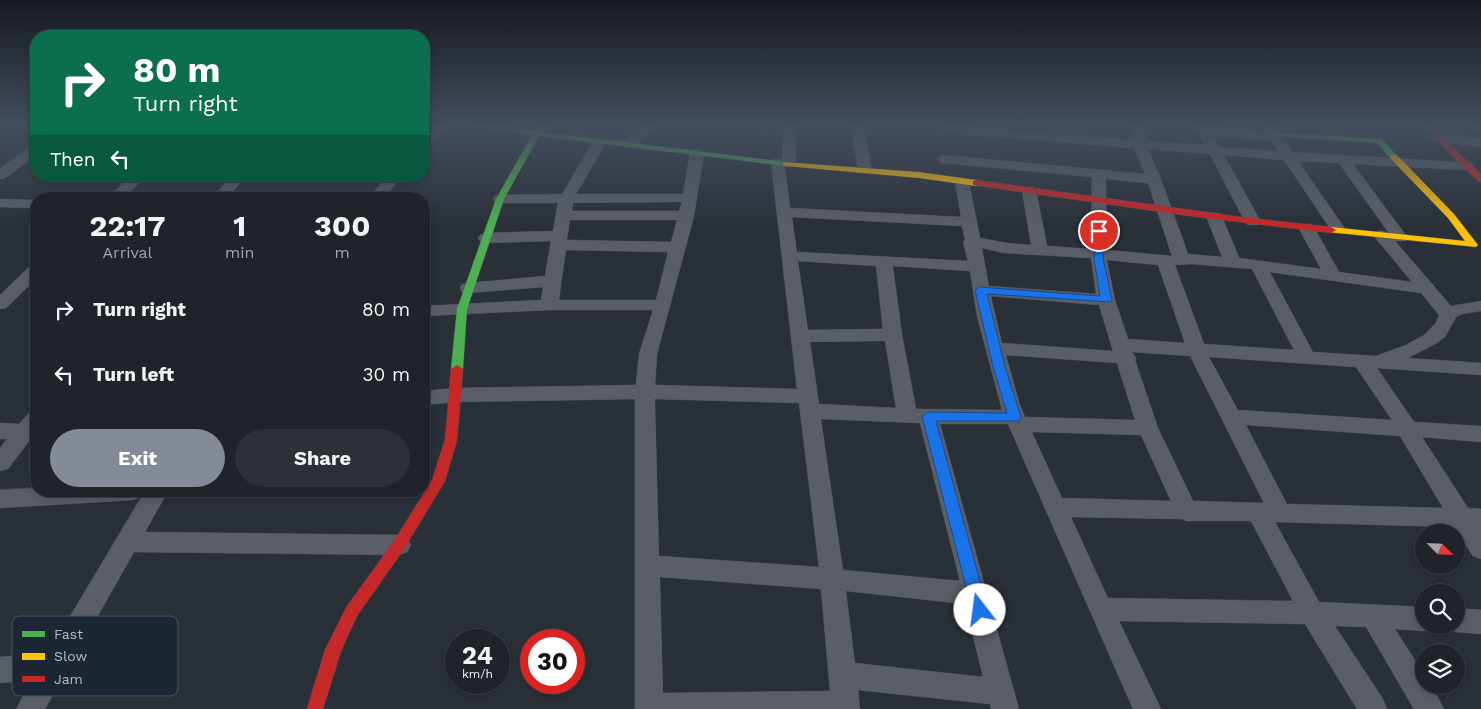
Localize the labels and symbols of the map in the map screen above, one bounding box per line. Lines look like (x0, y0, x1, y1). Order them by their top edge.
pin (1078, 210, 1120, 252)
north arrow (1415, 524, 1465, 574)
position arrow (953, 583, 1005, 635)
legend (12, 616, 178, 696)
text: Fast (54, 626, 83, 642)
speed limit sign: 30 (520, 629, 585, 694)
text: Slow (54, 648, 87, 664)
text: Jam (54, 671, 83, 687)

